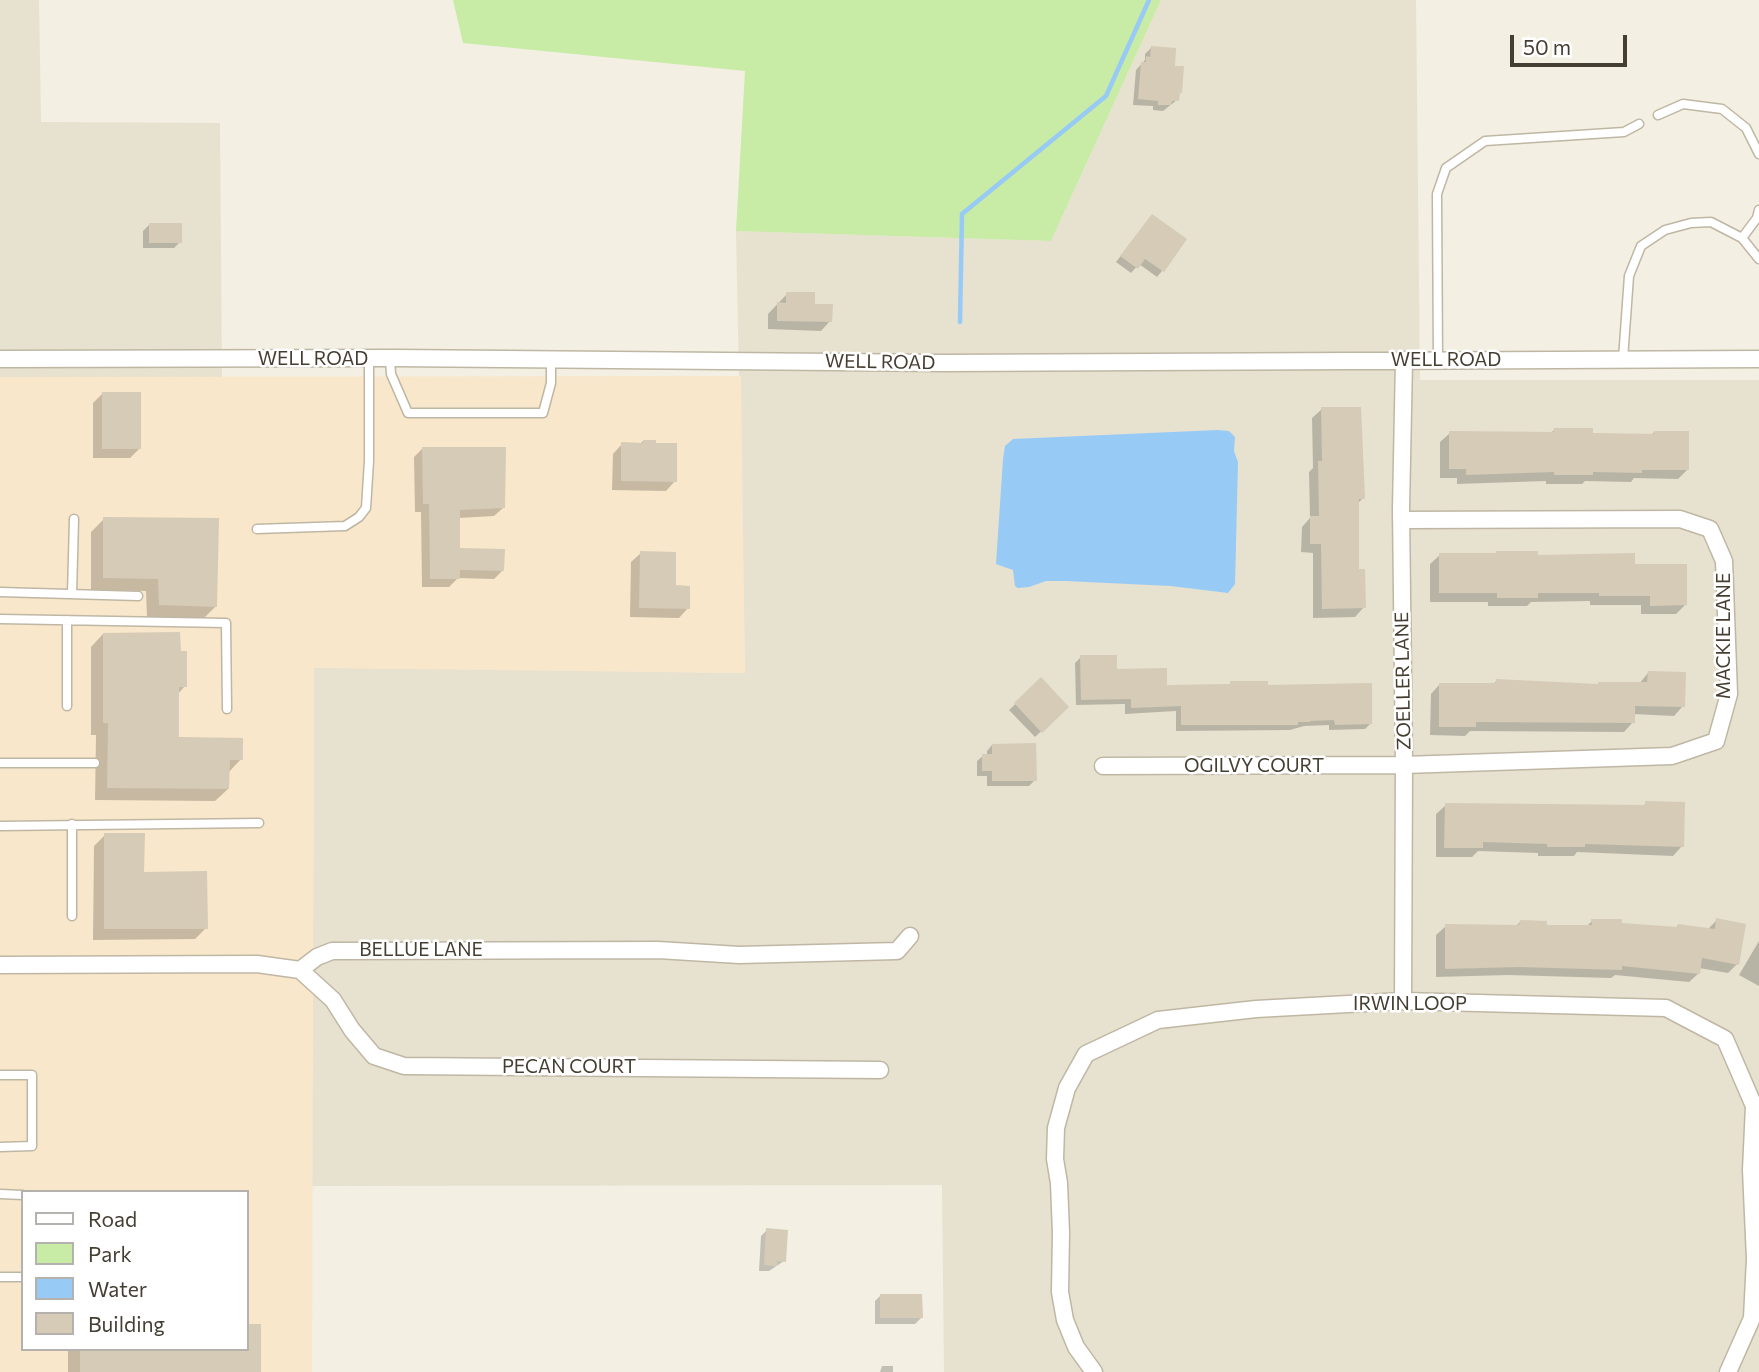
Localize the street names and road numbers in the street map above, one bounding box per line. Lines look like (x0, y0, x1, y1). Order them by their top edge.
street label: WELL ROAD (258, 348, 368, 370)
street label: WELL ROAD (1391, 349, 1501, 371)
street label: WELL ROAD (825, 350, 935, 374)
street label: MACKIE LANE (1713, 573, 1735, 699)
street label: ZOELLER LANE (1390, 612, 1416, 750)
street label: OGILVY COURT (1184, 755, 1324, 777)
street label: BELLUE LANE (359, 939, 483, 961)
street label: IRWIN LOOP (1353, 993, 1467, 1015)
street label: PECAN COURT (502, 1056, 636, 1078)

